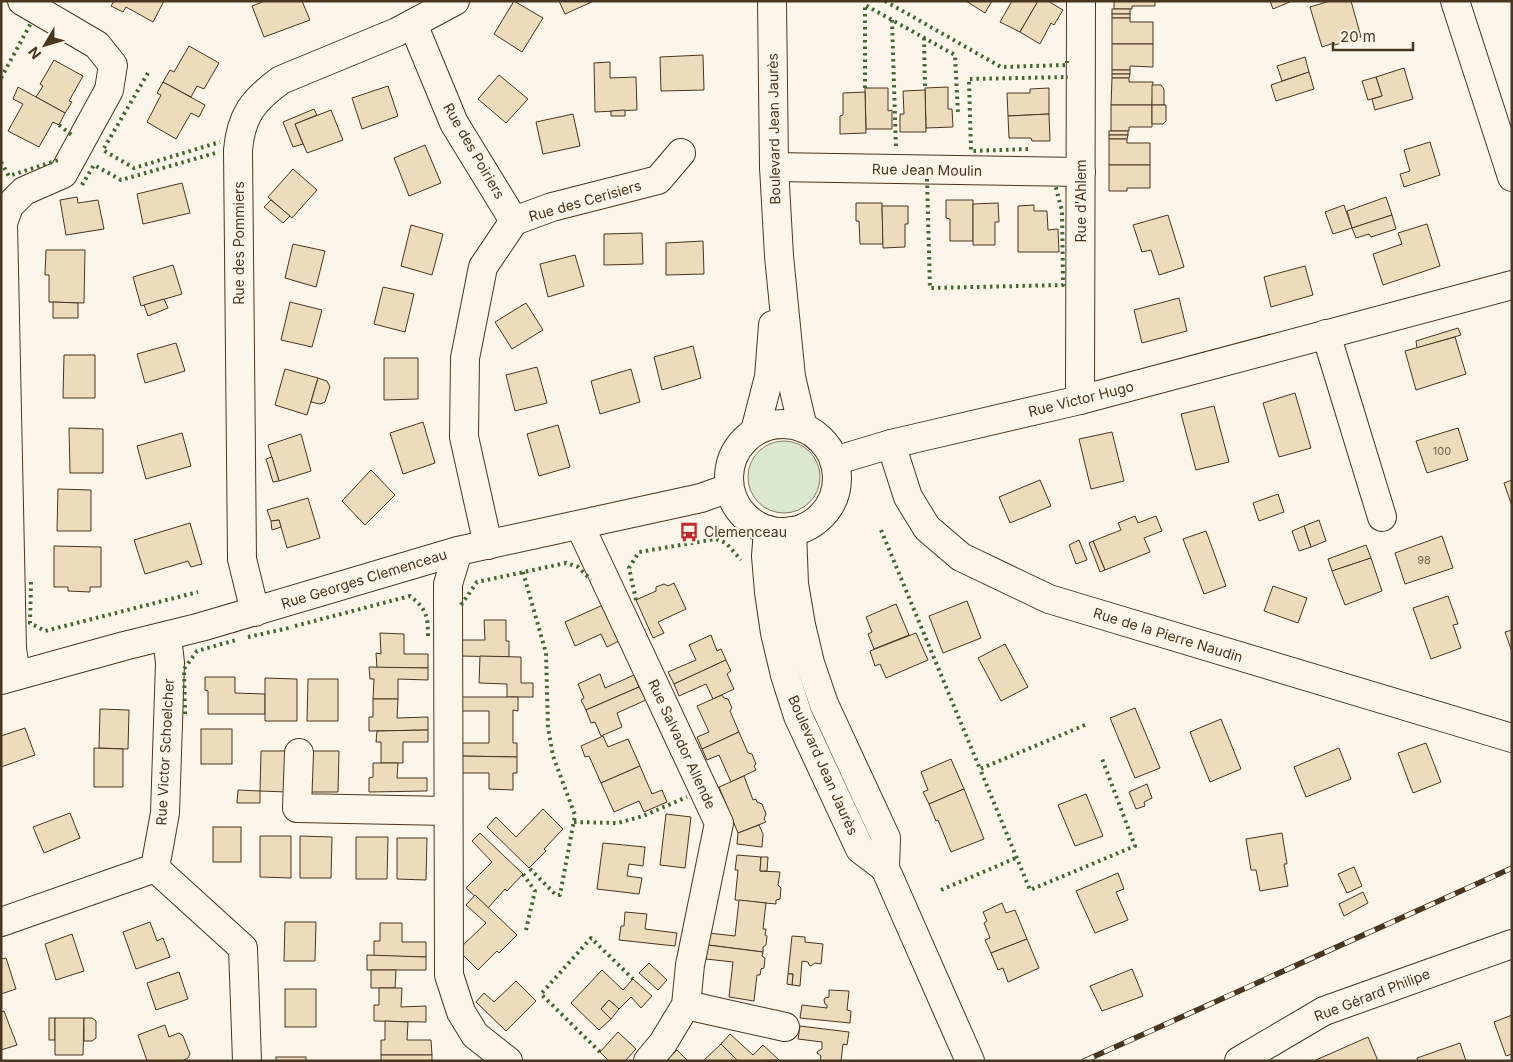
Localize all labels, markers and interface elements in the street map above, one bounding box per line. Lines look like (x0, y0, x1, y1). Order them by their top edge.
north arrow (20, 20, 70, 70)
scale bar (1333, 20, 1413, 52)
text: 20 m (1340, 27, 1376, 46)
text: N (24, 44, 44, 63)
street label: Boulevard Jean Jaurès (764, 53, 783, 205)
street label: Rue des Poiriers (440, 100, 509, 202)
street label: Rue Jean Moulin (872, 160, 982, 179)
street label: Rue d'Ahlem (1072, 160, 1089, 242)
street label: Rue des Cerisiers (527, 176, 643, 225)
street label: Rue des Pommiers (230, 181, 247, 305)
street label: Rue Victor Hugo (1026, 377, 1135, 420)
house number: 100 (1433, 444, 1451, 458)
bus stop icon: Clemenceau (678, 521, 700, 543)
place label: Clemenceau (704, 523, 787, 540)
street label: Rue Georges Clemenceau (279, 545, 449, 612)
house number: 98 (1417, 553, 1431, 567)
street label: Rue de la Pierre Naudin (1091, 604, 1245, 665)
street label: Rue Salvador Allende (645, 676, 720, 811)
street label: Rue Victor Schoelcher (152, 678, 177, 826)
street label: Boulevard Jean Jaurès (785, 692, 862, 837)
street label: Rue Gérard Philipe (1311, 965, 1432, 1024)

